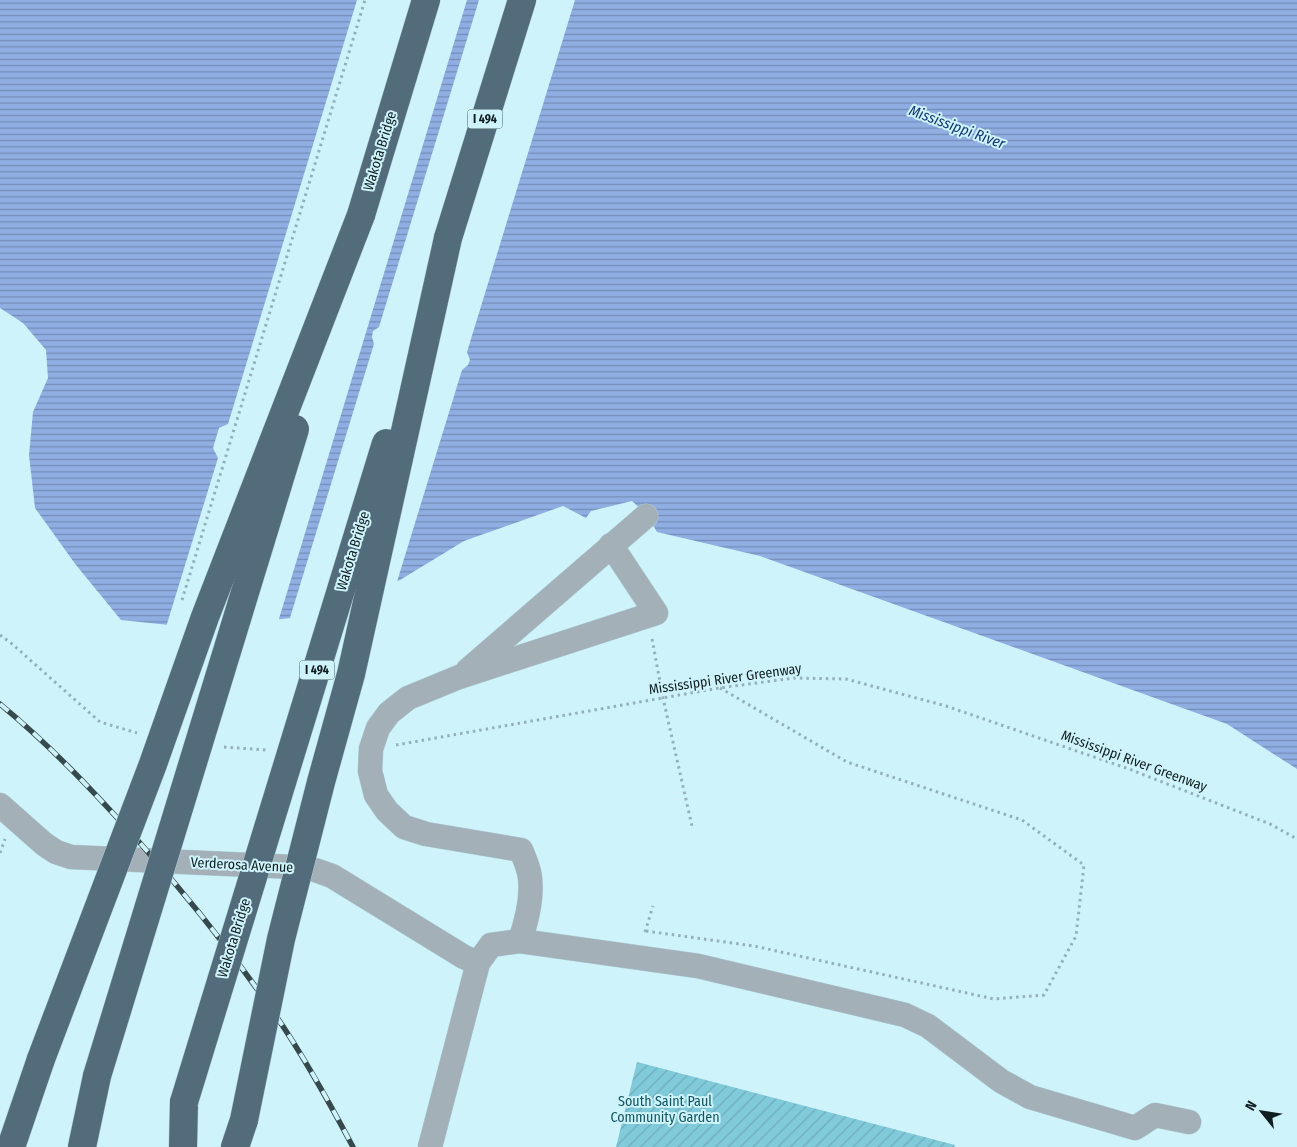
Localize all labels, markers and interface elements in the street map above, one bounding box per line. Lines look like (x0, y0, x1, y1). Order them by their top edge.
water label: Mississippi River (907, 101, 1008, 153)
street label: Wakota Bridge (360, 109, 400, 193)
road number: I 494 (468, 110, 502, 128)
street label: Wakota Bridge (333, 509, 373, 593)
road number: I 494 (300, 660, 334, 680)
street label: Mississippi River Greenway (648, 660, 803, 698)
street label: Mississippi River Greenway (1059, 727, 1210, 796)
street label: Verderosa Avenue (190, 854, 294, 876)
street label: Wakota Bridge (214, 896, 254, 980)
north arrow (1237, 1087, 1287, 1137)
park label: South Saint Paul Community Garden (610, 1093, 720, 1126)
text: N (1242, 1098, 1261, 1114)

